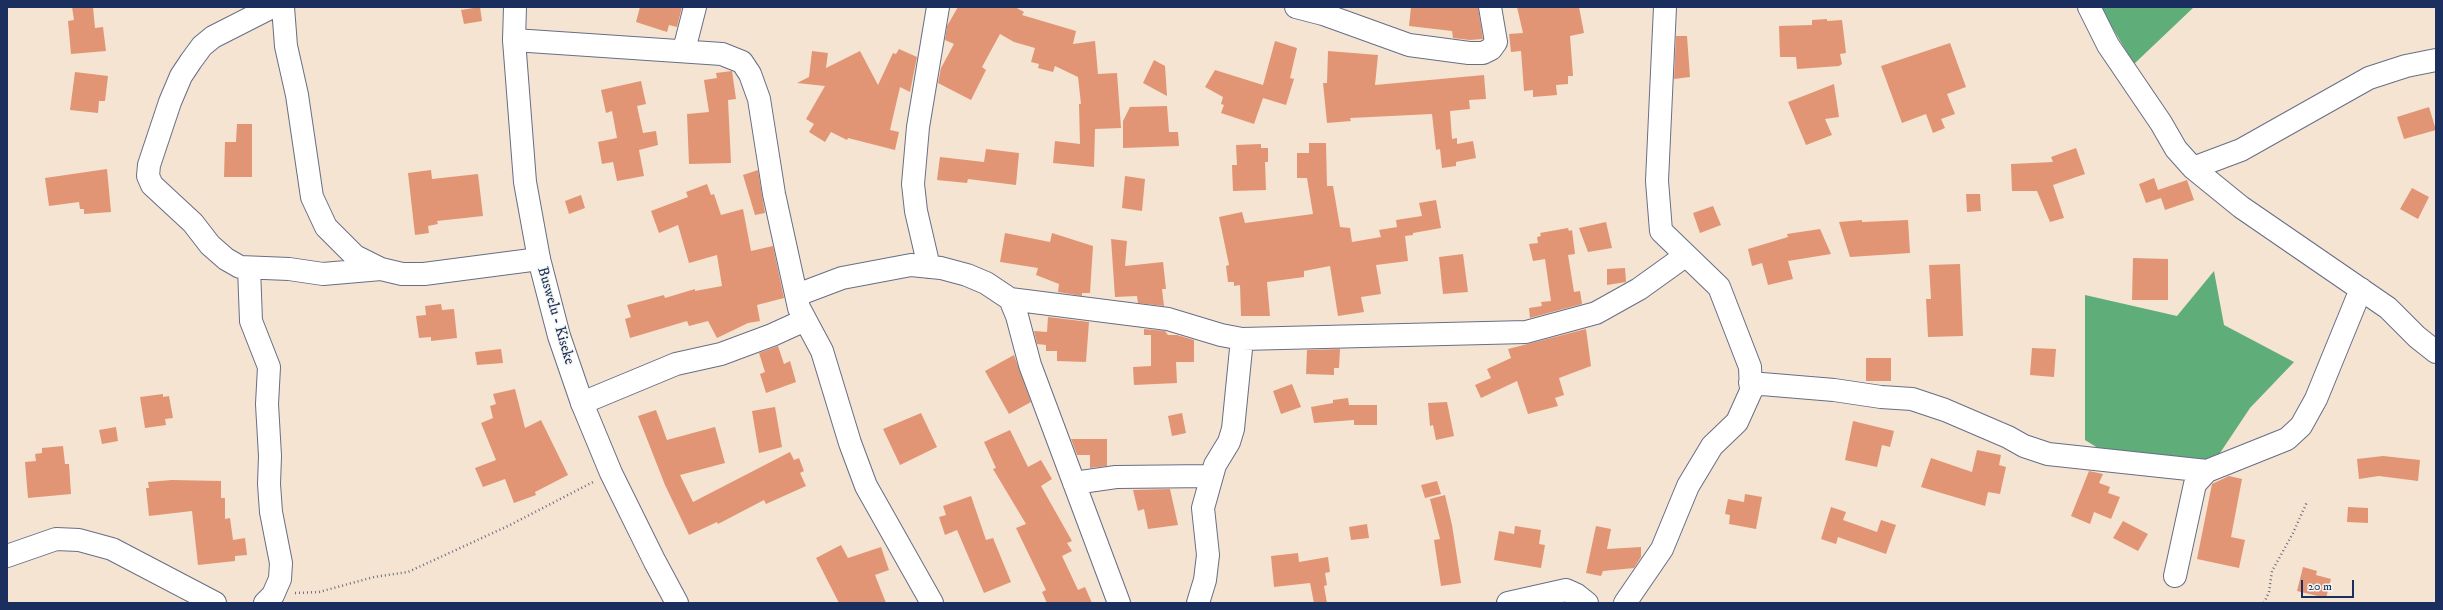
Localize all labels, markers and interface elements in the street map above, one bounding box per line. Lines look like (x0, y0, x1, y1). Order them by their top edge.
street label: Buswelu - Kiseke (532, 265, 578, 367)
scale bar (2303, 572, 2356, 598)
text: 20 m (2308, 579, 2332, 594)

